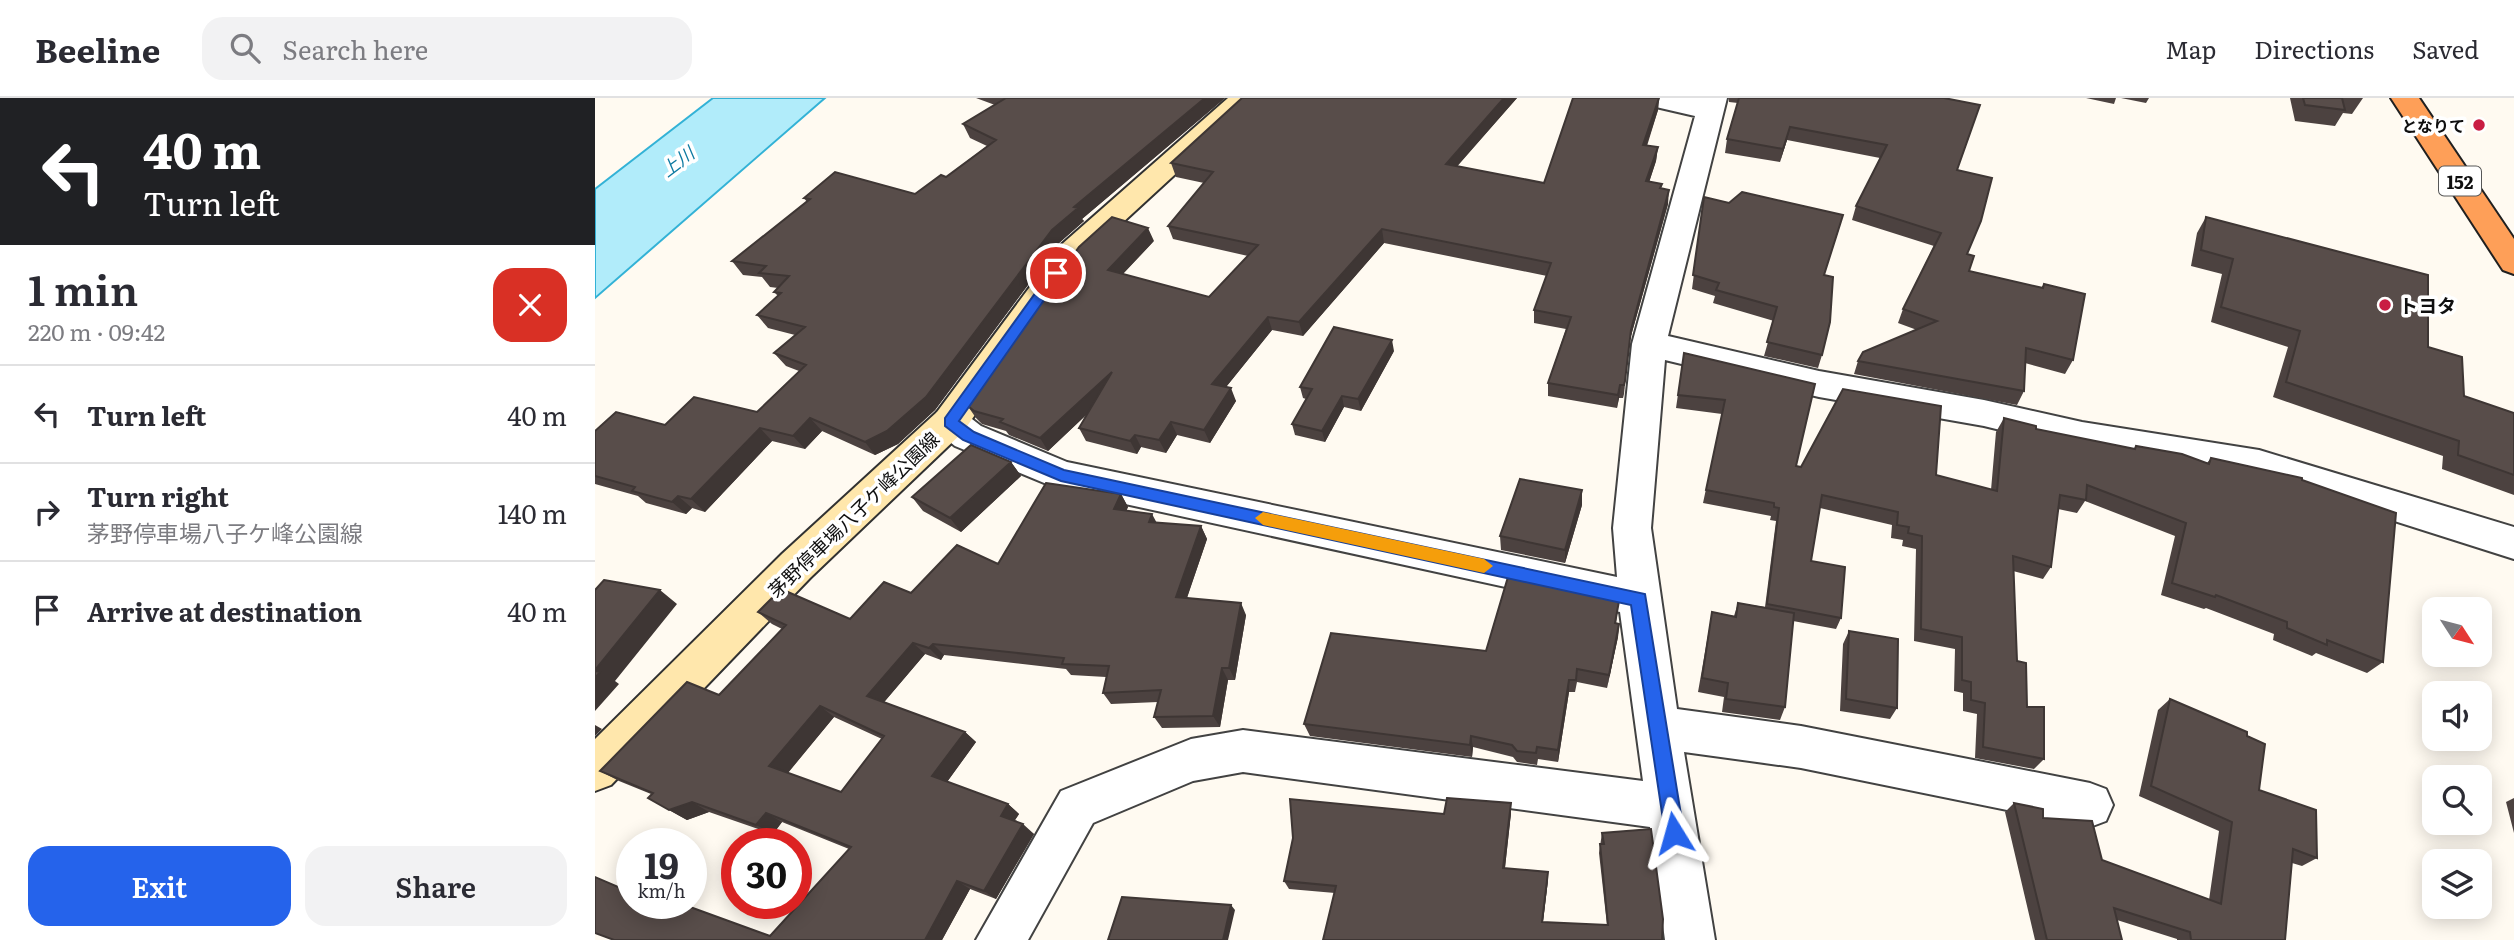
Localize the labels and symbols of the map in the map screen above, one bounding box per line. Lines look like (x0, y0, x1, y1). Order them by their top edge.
place label: となりて (2401, 113, 2465, 137)
marker: となりて (2471, 117, 2487, 133)
water label: 上川 (655, 138, 701, 183)
road number: 152 (2439, 166, 2481, 196)
pin (1026, 243, 1086, 303)
place label: トヨタ (2399, 291, 2456, 319)
marker: トヨタ (2377, 297, 2393, 313)
street label: 茅野停車場八子ケ峰公園線 (761, 425, 945, 603)
north arrow (2422, 597, 2492, 667)
position arrow (1637, 796, 1711, 870)
speed limit sign: 30 (721, 828, 812, 919)

